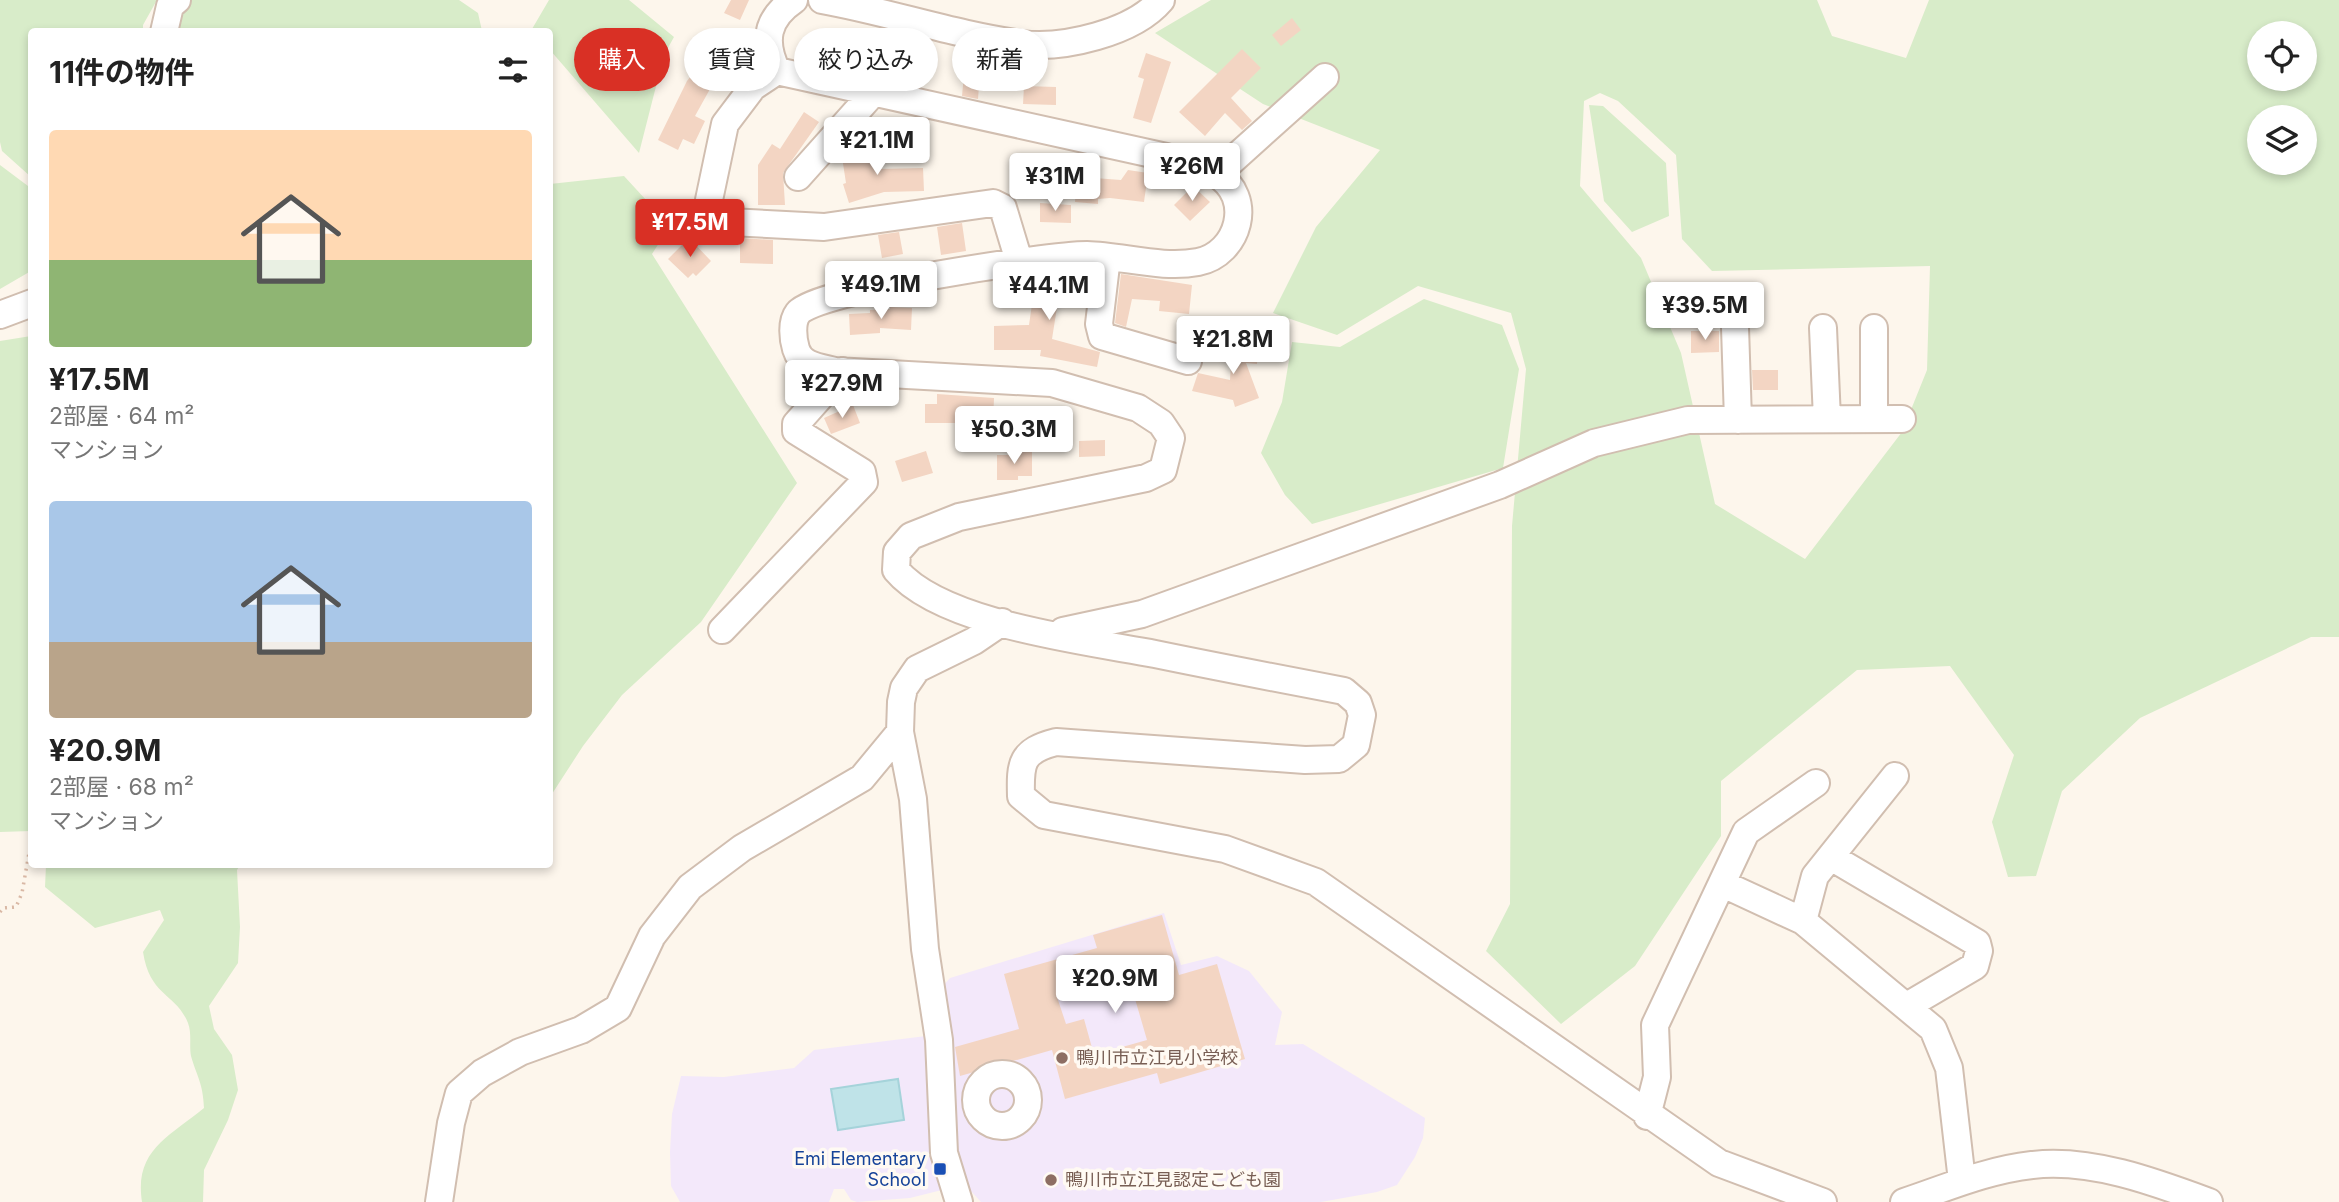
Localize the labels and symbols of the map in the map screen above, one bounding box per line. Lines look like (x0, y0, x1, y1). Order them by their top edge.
pin: ¥21.1M (820, 118, 934, 177)
pin: ¥26M (1151, 144, 1233, 203)
pin: ¥31M (1014, 154, 1096, 213)
pin: ¥17.5M (633, 200, 747, 259)
pin: ¥49.1M (824, 262, 938, 321)
pin: ¥44.1M (992, 262, 1106, 322)
pin: ¥39.5M (1648, 282, 1762, 342)
pin: ¥21.8M (1176, 316, 1290, 376)
pin: ¥27.9M (785, 360, 899, 420)
pin: ¥50.3M (957, 406, 1071, 466)
pin: ¥20.9M (1058, 956, 1172, 1015)
place label: 鴨川市立江見小学校 (1076, 1047, 1238, 1068)
marker: 鴨川市立江見小学校 (1054, 1050, 1070, 1066)
place label: Emi Elementary School (794, 1148, 926, 1190)
marker: Emi Elementary School (932, 1161, 948, 1177)
place label: 鴨川市立江見認定こども園 (1065, 1169, 1281, 1190)
marker: 鴨川市立江見認定こども園 (1043, 1172, 1059, 1188)

